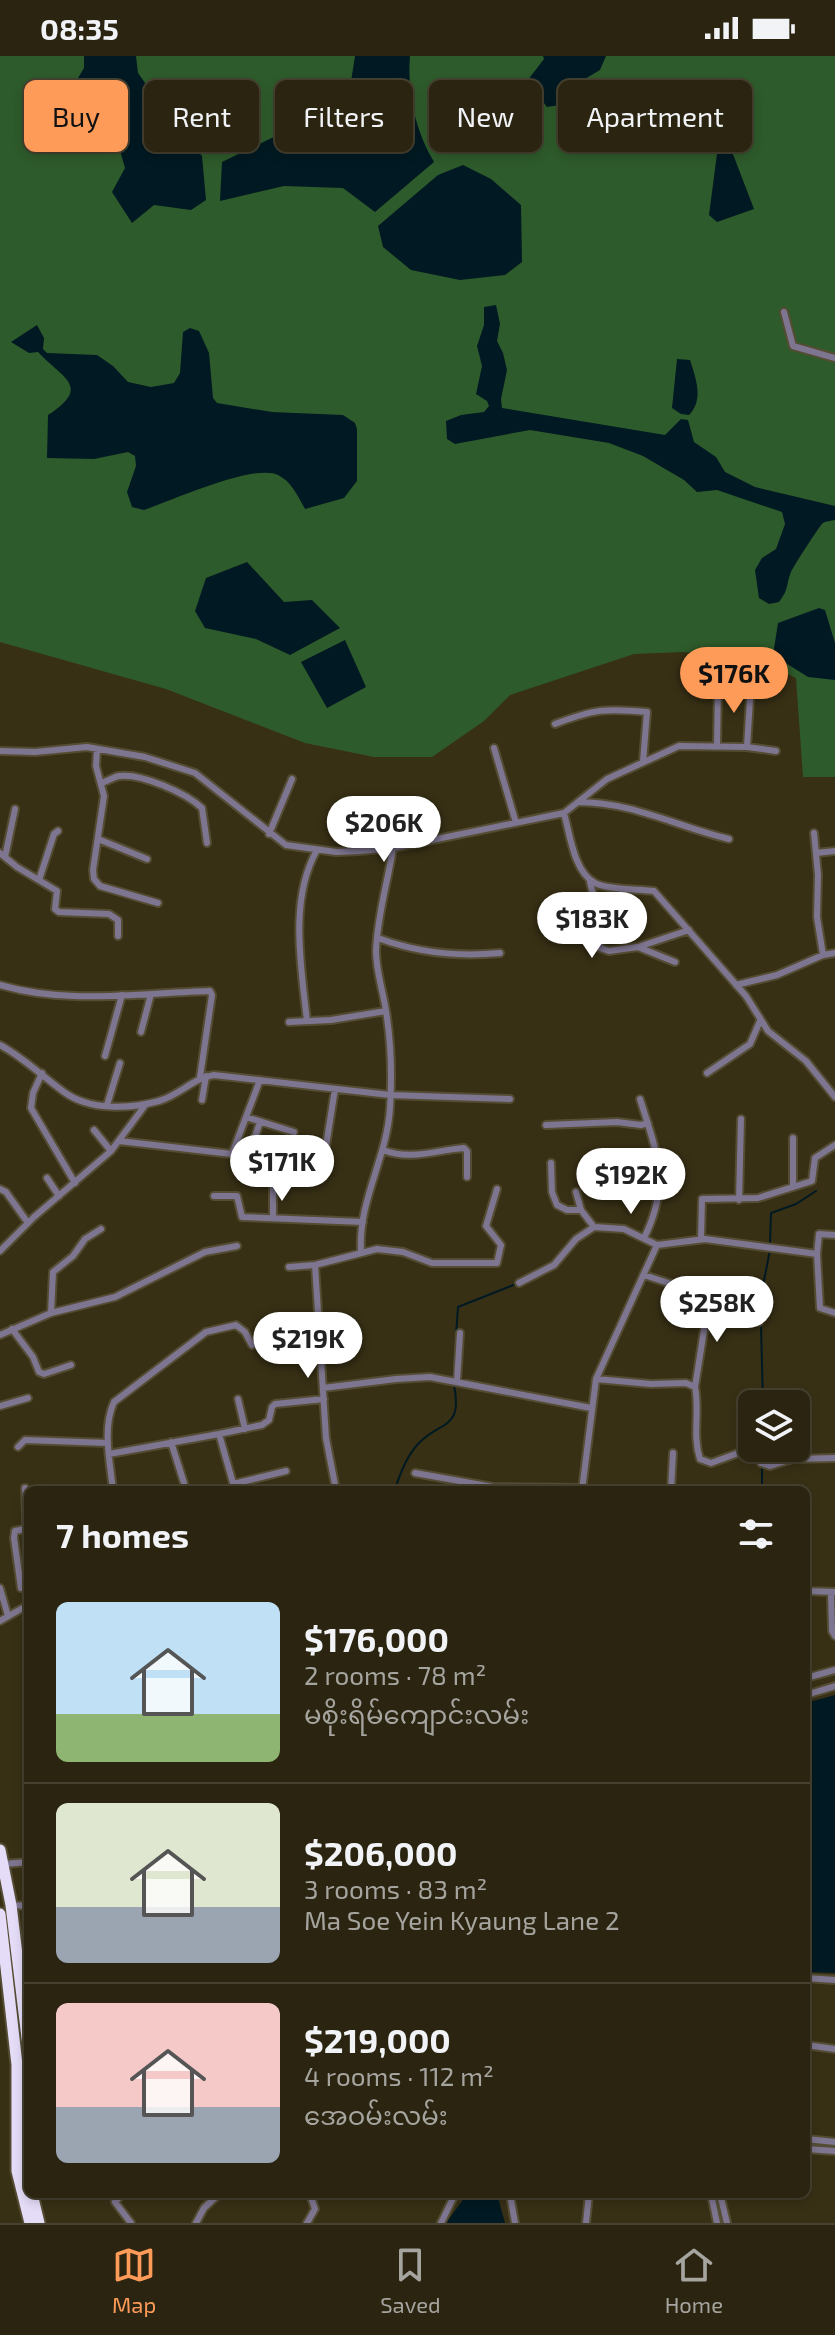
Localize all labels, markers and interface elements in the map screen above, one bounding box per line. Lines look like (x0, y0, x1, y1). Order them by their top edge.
text: 08:35 (40, 10, 119, 46)
chip: Buy (24, 80, 128, 152)
chip: Rent (144, 80, 259, 152)
chip: Filters (275, 80, 413, 152)
chip: New (429, 80, 542, 152)
chip: Apartment (558, 80, 752, 152)
pin: $176K (678, 647, 790, 715)
text: $176K (698, 657, 770, 688)
pin: $206K (328, 796, 440, 864)
text: $206K (345, 806, 423, 837)
pin: $183K (536, 892, 648, 960)
text: $183K (555, 902, 629, 933)
pin: $171K (226, 1135, 338, 1203)
text: $171K (248, 1145, 316, 1176)
pin: $192K (575, 1148, 687, 1216)
text: $192K (594, 1158, 668, 1189)
pin: $258K (661, 1276, 773, 1344)
text: $258K (678, 1286, 756, 1317)
pin: $219K (252, 1312, 364, 1380)
text: $219K (271, 1322, 345, 1353)
map controls (738, 1390, 810, 1462)
button: layers (738, 1390, 810, 1462)
icon: filters (734, 1512, 778, 1556)
text: 7 homes (56, 1514, 189, 1555)
text: $176,000 (304, 1618, 449, 1659)
icon: home (120, 1634, 216, 1730)
text: 2 rooms · 78 m² (304, 1659, 486, 1690)
text: မစိုးရိမ်ကျောင်းလမ်း (304, 1698, 529, 1729)
text: $206,000 (304, 1832, 458, 1873)
icon: home (120, 1835, 216, 1931)
text: 3 rooms · 83 m² (304, 1873, 487, 1904)
text: Ma Soe Yein Kyaung Lane 2 (304, 1904, 620, 1935)
text: $219,000 (304, 2019, 451, 2060)
icon: home (120, 2035, 216, 2131)
text: 4 rooms · 112 m² (304, 2060, 494, 2091)
text: အေဝမ်းလမ်း (304, 2099, 448, 2130)
tab: Map (112, 2243, 156, 2317)
tab: Saved (380, 2243, 441, 2317)
tab: Home (665, 2243, 723, 2317)

